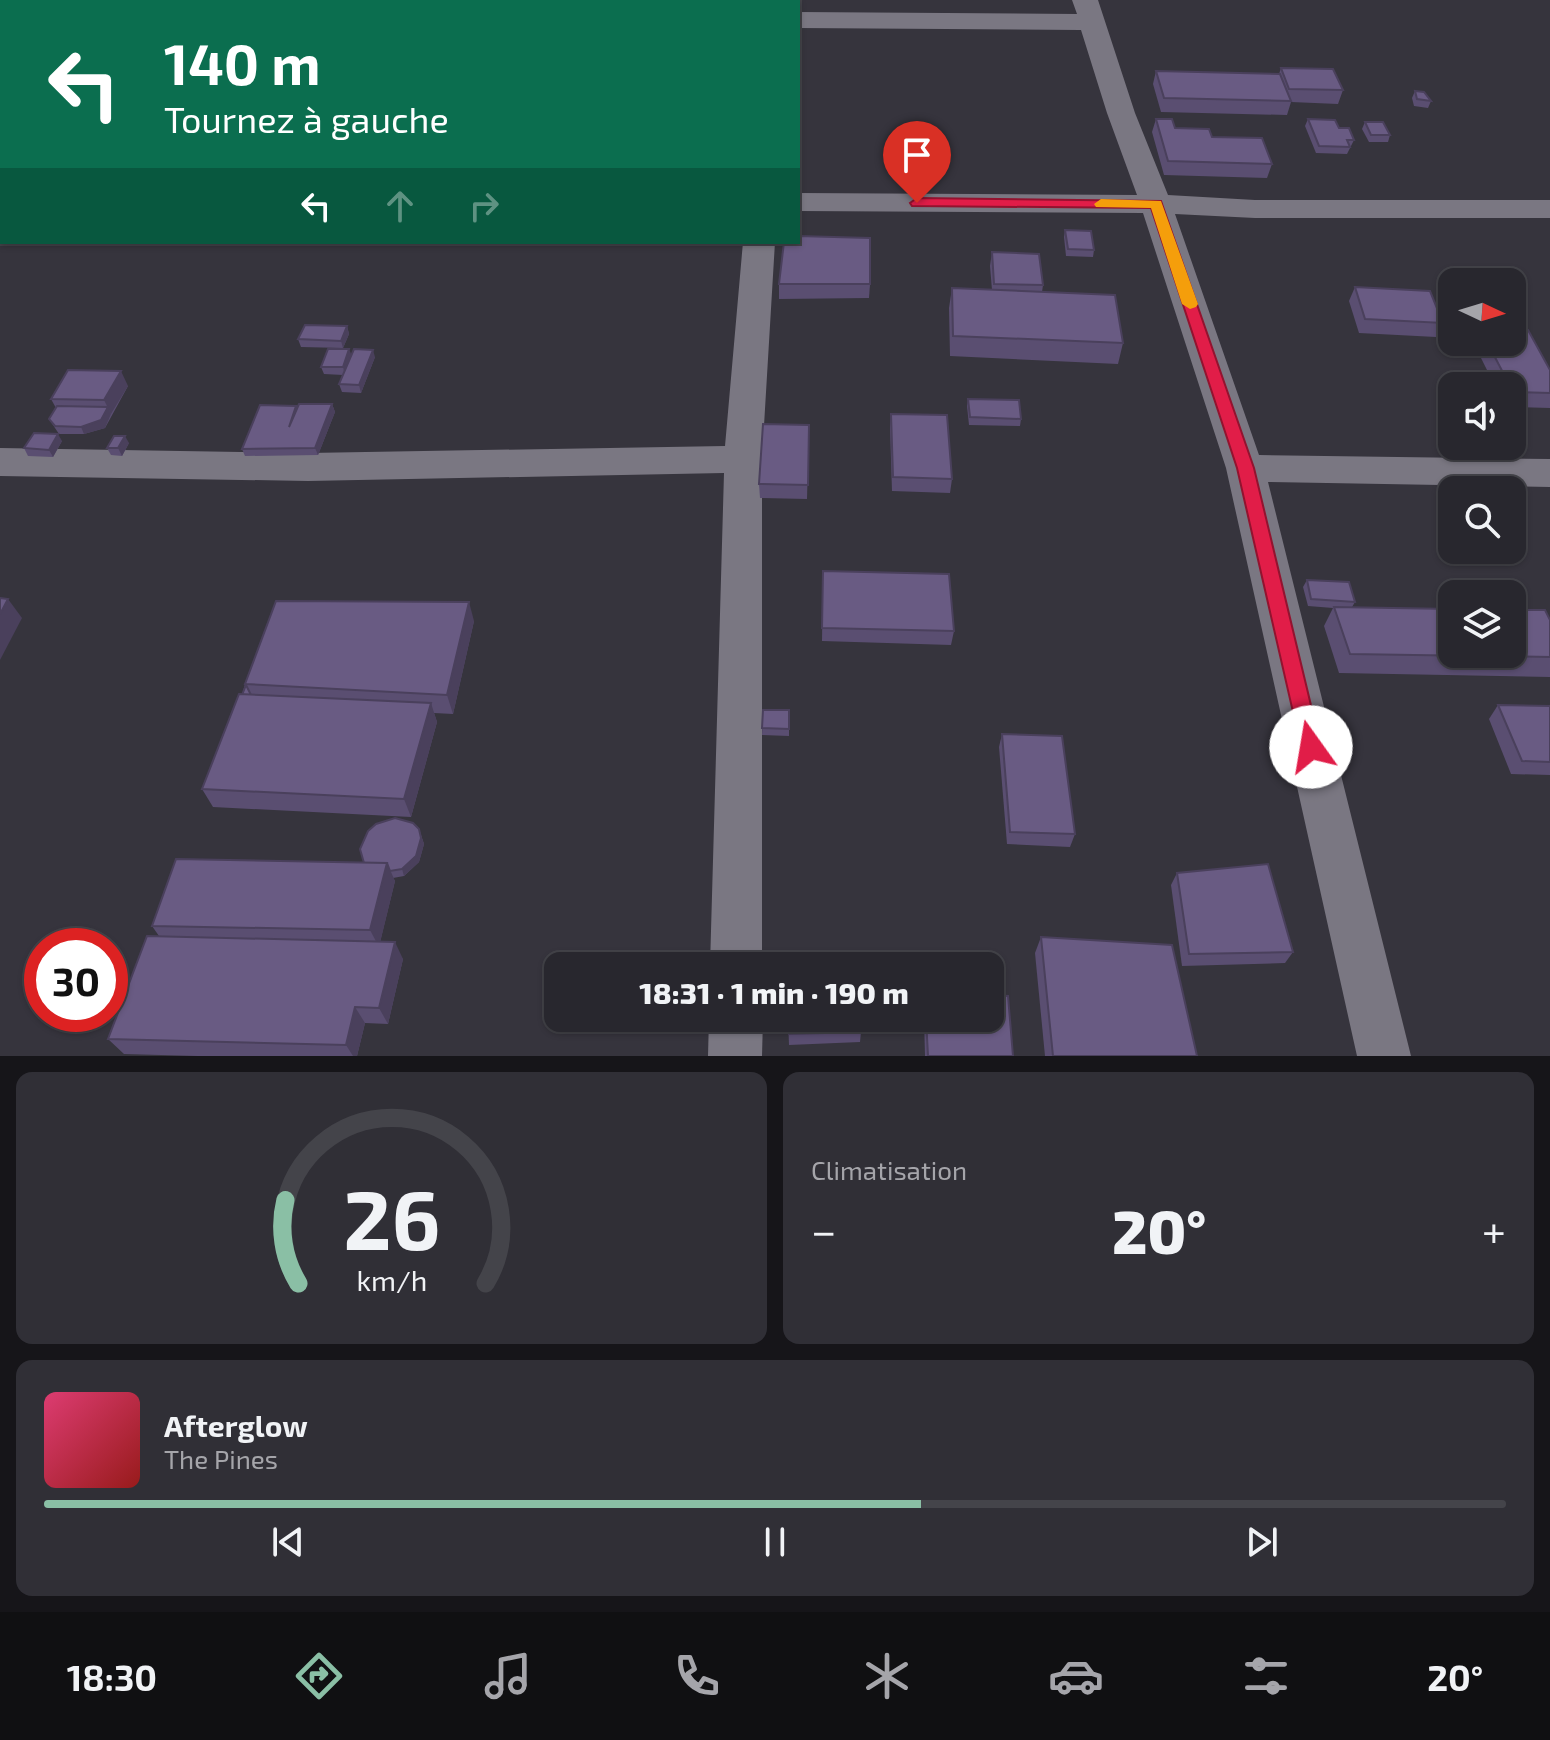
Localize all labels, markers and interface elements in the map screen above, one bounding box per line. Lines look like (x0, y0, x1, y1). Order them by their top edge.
text: 140 m (164, 29, 321, 96)
icon: left (32, 32, 136, 136)
text: Tournez à gauche (164, 97, 449, 140)
pin (883, 121, 951, 203)
icon: arrive (895, 133, 939, 177)
icon: left (294, 184, 338, 228)
icon: ahead (378, 184, 422, 228)
icon: right (462, 184, 506, 228)
north arrow (1438, 268, 1526, 356)
map controls (1438, 268, 1526, 668)
button: sound (1438, 372, 1526, 460)
button: search (1438, 476, 1526, 564)
button: layers (1438, 580, 1526, 668)
position arrow (1269, 705, 1353, 789)
speed limit sign: 30 (24, 928, 128, 1032)
text: 18:31 · 1 min · 190 m (639, 974, 909, 1010)
text: Climatisation (811, 1154, 967, 1185)
text: 26 (343, 1167, 440, 1267)
text: 20° (1112, 1194, 1206, 1266)
text: − (811, 1203, 837, 1256)
text: + (1482, 1203, 1506, 1256)
text: km/h (356, 1262, 427, 1297)
text: Afterglow (164, 1407, 308, 1443)
text: The Pines (164, 1443, 278, 1474)
icon: previous (266, 1520, 310, 1564)
icon: pause (753, 1520, 797, 1564)
icon: next (1240, 1520, 1284, 1564)
icon: directions (291, 1648, 347, 1704)
icon: music (480, 1648, 536, 1704)
icon: phone (669, 1648, 725, 1704)
icon: climate (859, 1648, 915, 1704)
icon: car (1048, 1648, 1104, 1704)
icon: filters (1238, 1648, 1294, 1704)
text: 18:30 (67, 1655, 157, 1698)
text: 20° (1427, 1655, 1483, 1698)

